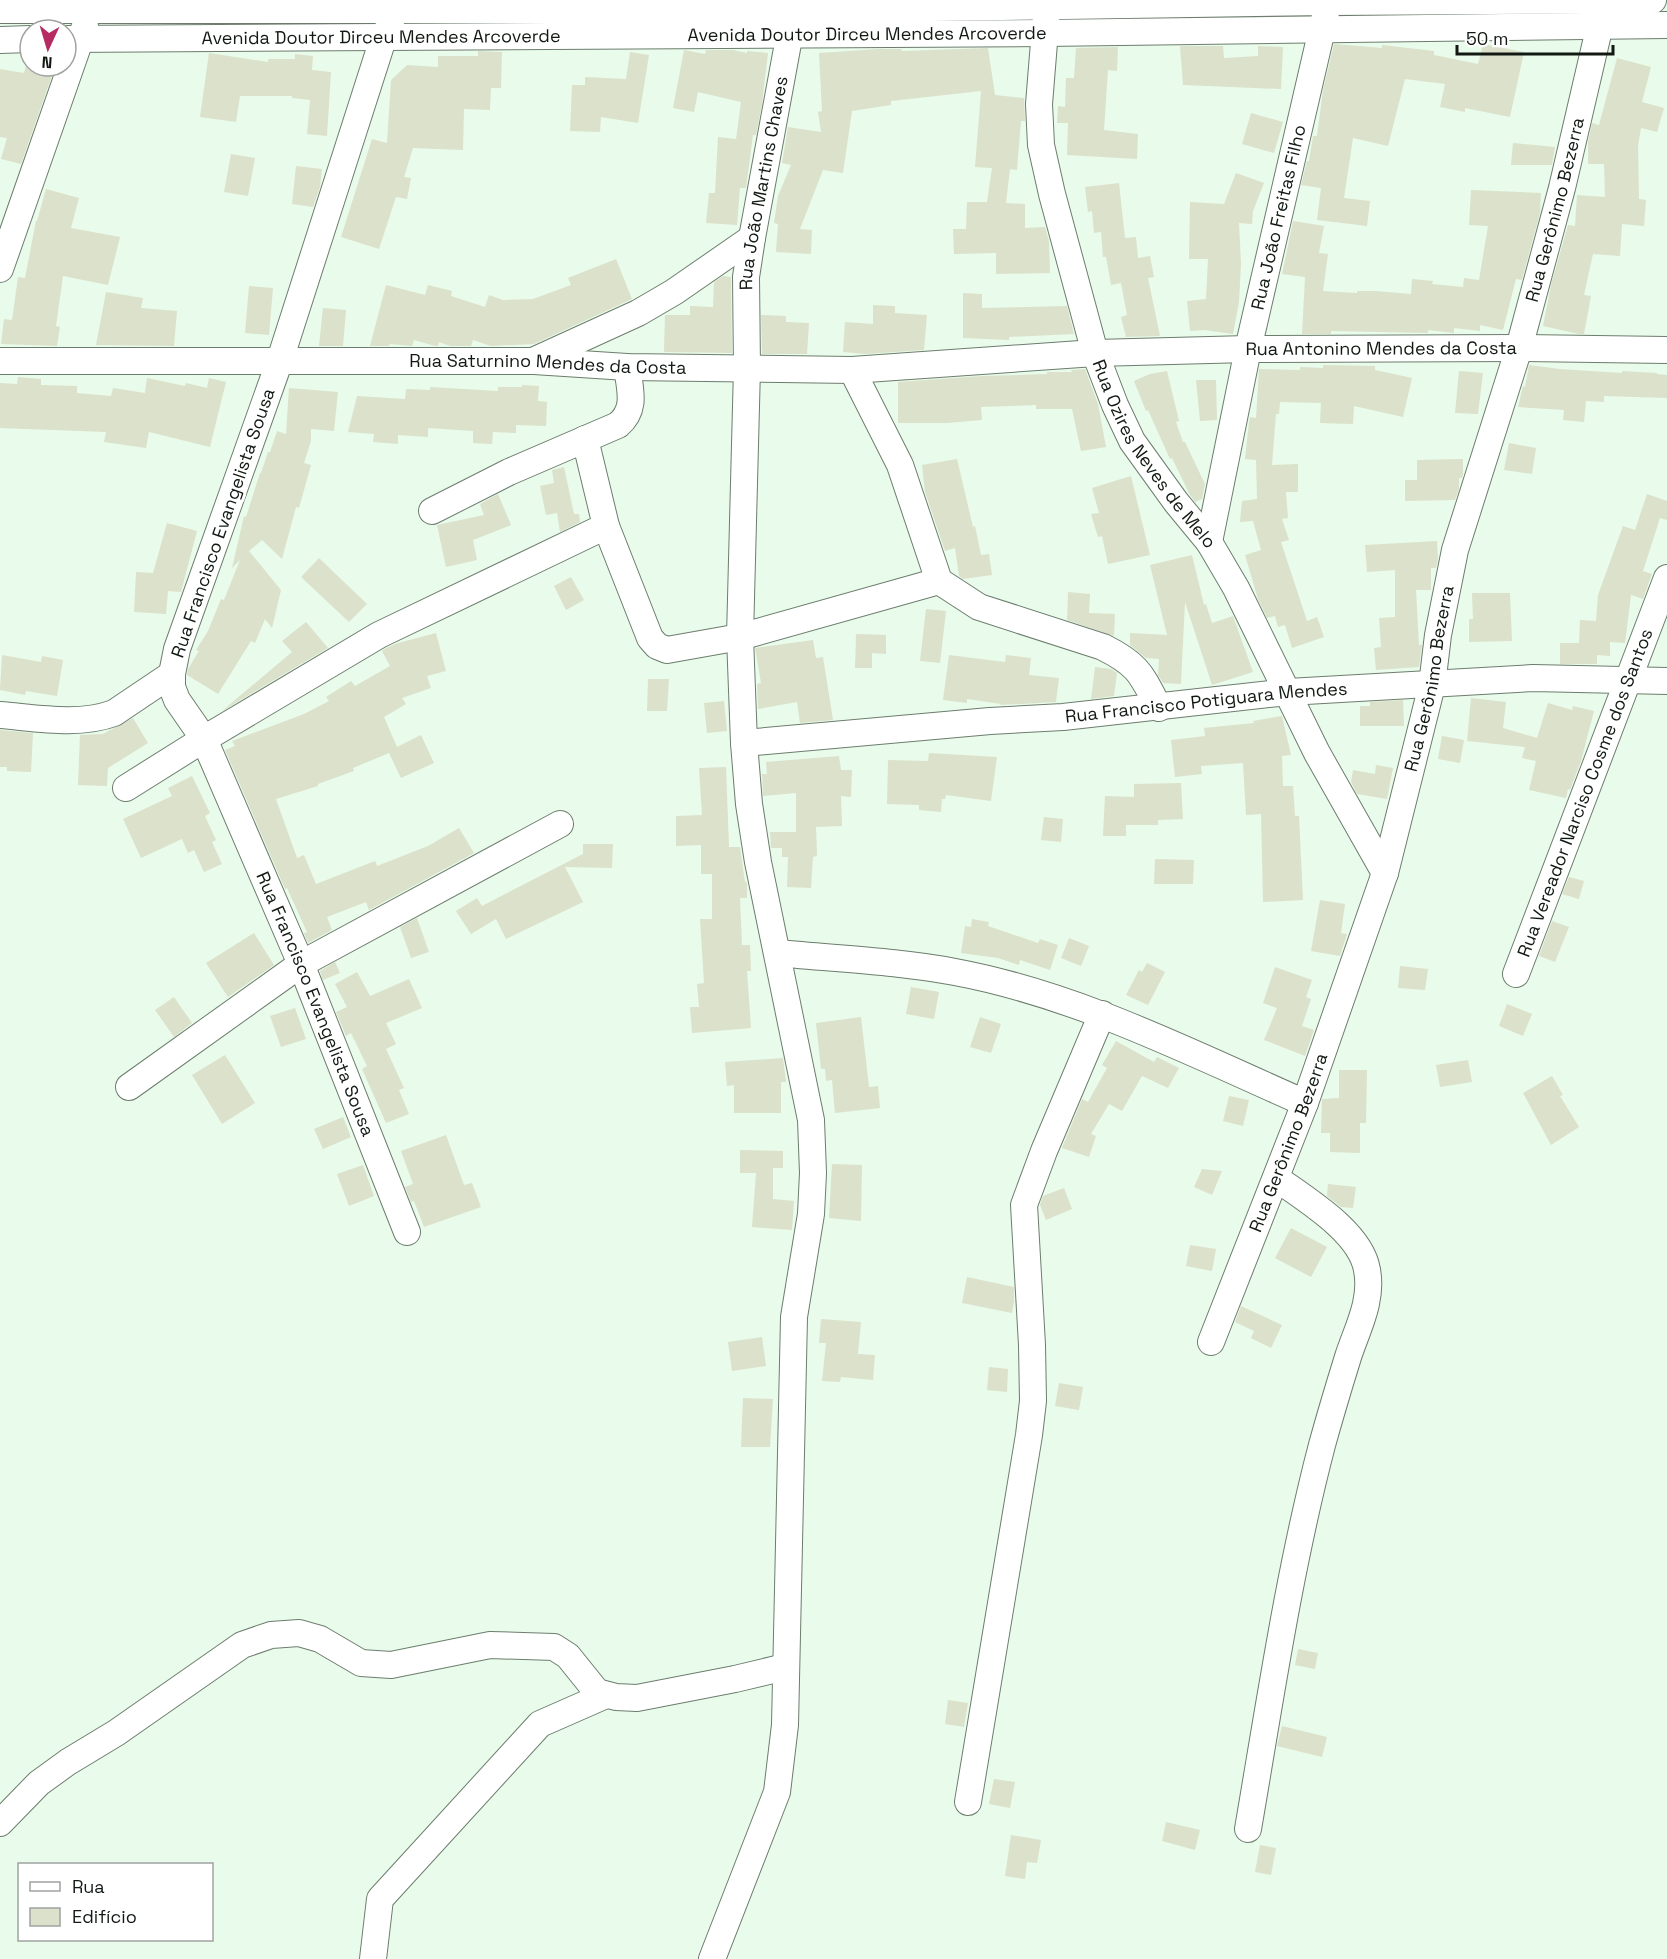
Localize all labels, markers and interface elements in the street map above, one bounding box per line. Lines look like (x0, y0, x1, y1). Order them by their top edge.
north arrow (18, 18, 78, 78)
scale bar (1457, 18, 1613, 56)
street label: Avenida Doutor Dirceu Mendes Arcoverde (687, 21, 1047, 46)
street label: Avenida Doutor Dirceu Mendes Arcoverde (201, 24, 561, 49)
text: 50 m (1466, 27, 1508, 50)
text: N (41, 52, 53, 73)
street label: Rua João Martins Chaves (734, 74, 793, 290)
street label: Rua Gerônimo Bezerra (1520, 115, 1589, 304)
street label: Rua João Freitas Filho (1245, 122, 1311, 312)
street label: Rua Antonino Mendes da Costa (1245, 336, 1517, 360)
street label: Rua Saturnino Mendes da Costa (409, 349, 687, 379)
street label: Rua Ozires Neves de Melo (1088, 356, 1221, 553)
street label: Rua Francisco Evangelista Sousa (166, 385, 280, 661)
street label: Rua Gerônimo Bezerra (1399, 583, 1459, 774)
street label: Rua Vereador Narciso Cosme dos Santos (1512, 625, 1658, 960)
street label: Rua Francisco Potiguara Mendes (1064, 677, 1348, 728)
street label: Rua Francisco Evangelista Sousa (252, 868, 380, 1139)
street label: Rua Gerônimo Bezerra (1243, 1050, 1333, 1235)
legend (18, 1863, 213, 1941)
text: Rua (72, 1875, 105, 1898)
text: Edifício (72, 1905, 137, 1928)

